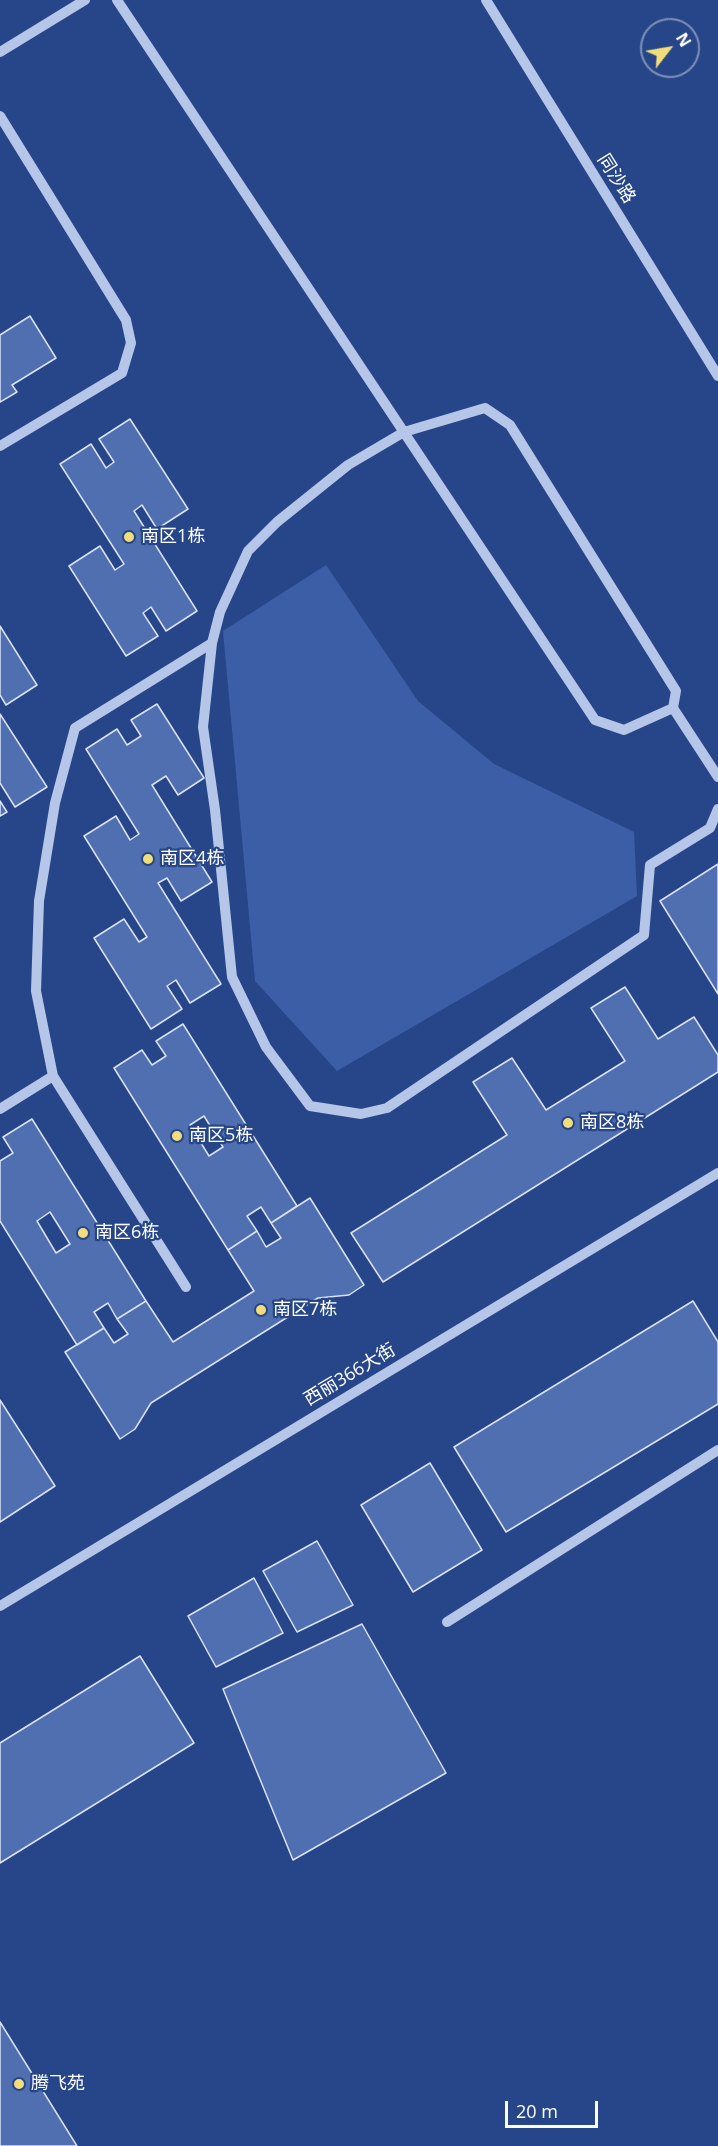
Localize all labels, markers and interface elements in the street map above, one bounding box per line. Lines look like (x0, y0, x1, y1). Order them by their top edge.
north arrow (640, 18, 700, 78)
text: N (671, 29, 696, 51)
street label: 同沙路 (593, 150, 639, 208)
place label: 南区1栋 (141, 526, 205, 548)
marker: 南区1栋 (122, 530, 136, 544)
place label: 南区4栋 (160, 848, 224, 870)
marker: 南区4栋 (141, 852, 155, 866)
place label: 南区8栋 (580, 1112, 644, 1134)
marker: 南区8栋 (561, 1116, 575, 1130)
place label: 南区5栋 (189, 1125, 253, 1147)
marker: 南区5栋 (170, 1129, 184, 1143)
place label: 南区6栋 (95, 1222, 159, 1244)
marker: 南区6栋 (76, 1226, 90, 1240)
place label: 南区7栋 (273, 1299, 337, 1321)
marker: 南区7栋 (254, 1303, 268, 1317)
street label: 西丽366大街 (300, 1339, 400, 1411)
place label: 腾飞苑 (31, 2073, 85, 2095)
marker: 腾飞苑 (12, 2077, 26, 2091)
scale bar (508, 2089, 601, 2127)
text: 20 m (516, 2099, 558, 2123)

